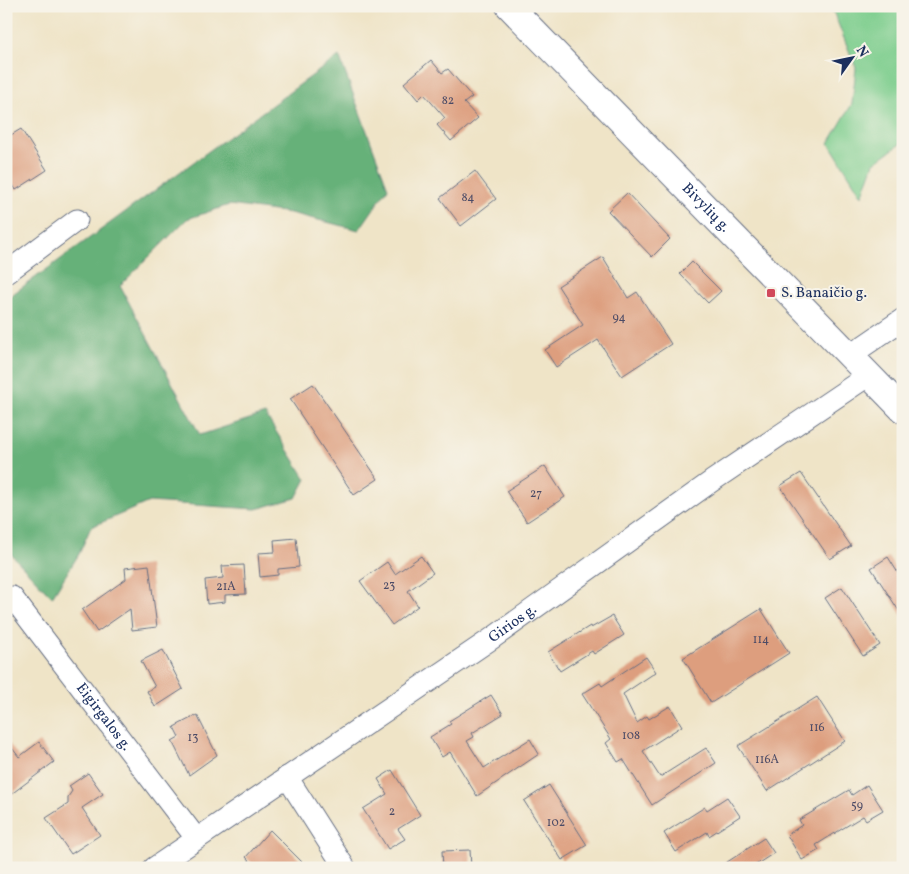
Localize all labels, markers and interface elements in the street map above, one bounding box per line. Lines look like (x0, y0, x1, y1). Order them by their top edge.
north arrow (826, 32, 876, 82)
text: N (851, 42, 872, 61)
house number: 82 (442, 93, 454, 109)
street label: Bivylių g. (677, 178, 735, 237)
house number: 84 (462, 190, 474, 206)
place label: S. Banaičio g. (781, 283, 867, 304)
marker: S. Banaičio g. (765, 287, 777, 299)
house number: 94 (612, 310, 626, 326)
house number: 27 (530, 486, 542, 502)
house number: 23 (383, 578, 395, 594)
house number: 21A (216, 579, 236, 595)
street label: Girios g. (484, 599, 541, 648)
house number: 114 (753, 632, 769, 648)
street label: Eigirgalos g. (71, 679, 136, 755)
house number: 116 (809, 720, 825, 736)
house number: 108 (622, 728, 640, 744)
house number: 13 (188, 730, 198, 746)
house number: 116A (755, 752, 779, 768)
house number: 59 (851, 798, 863, 814)
house number: 2 (389, 804, 395, 820)
house number: 102 (547, 815, 565, 831)

